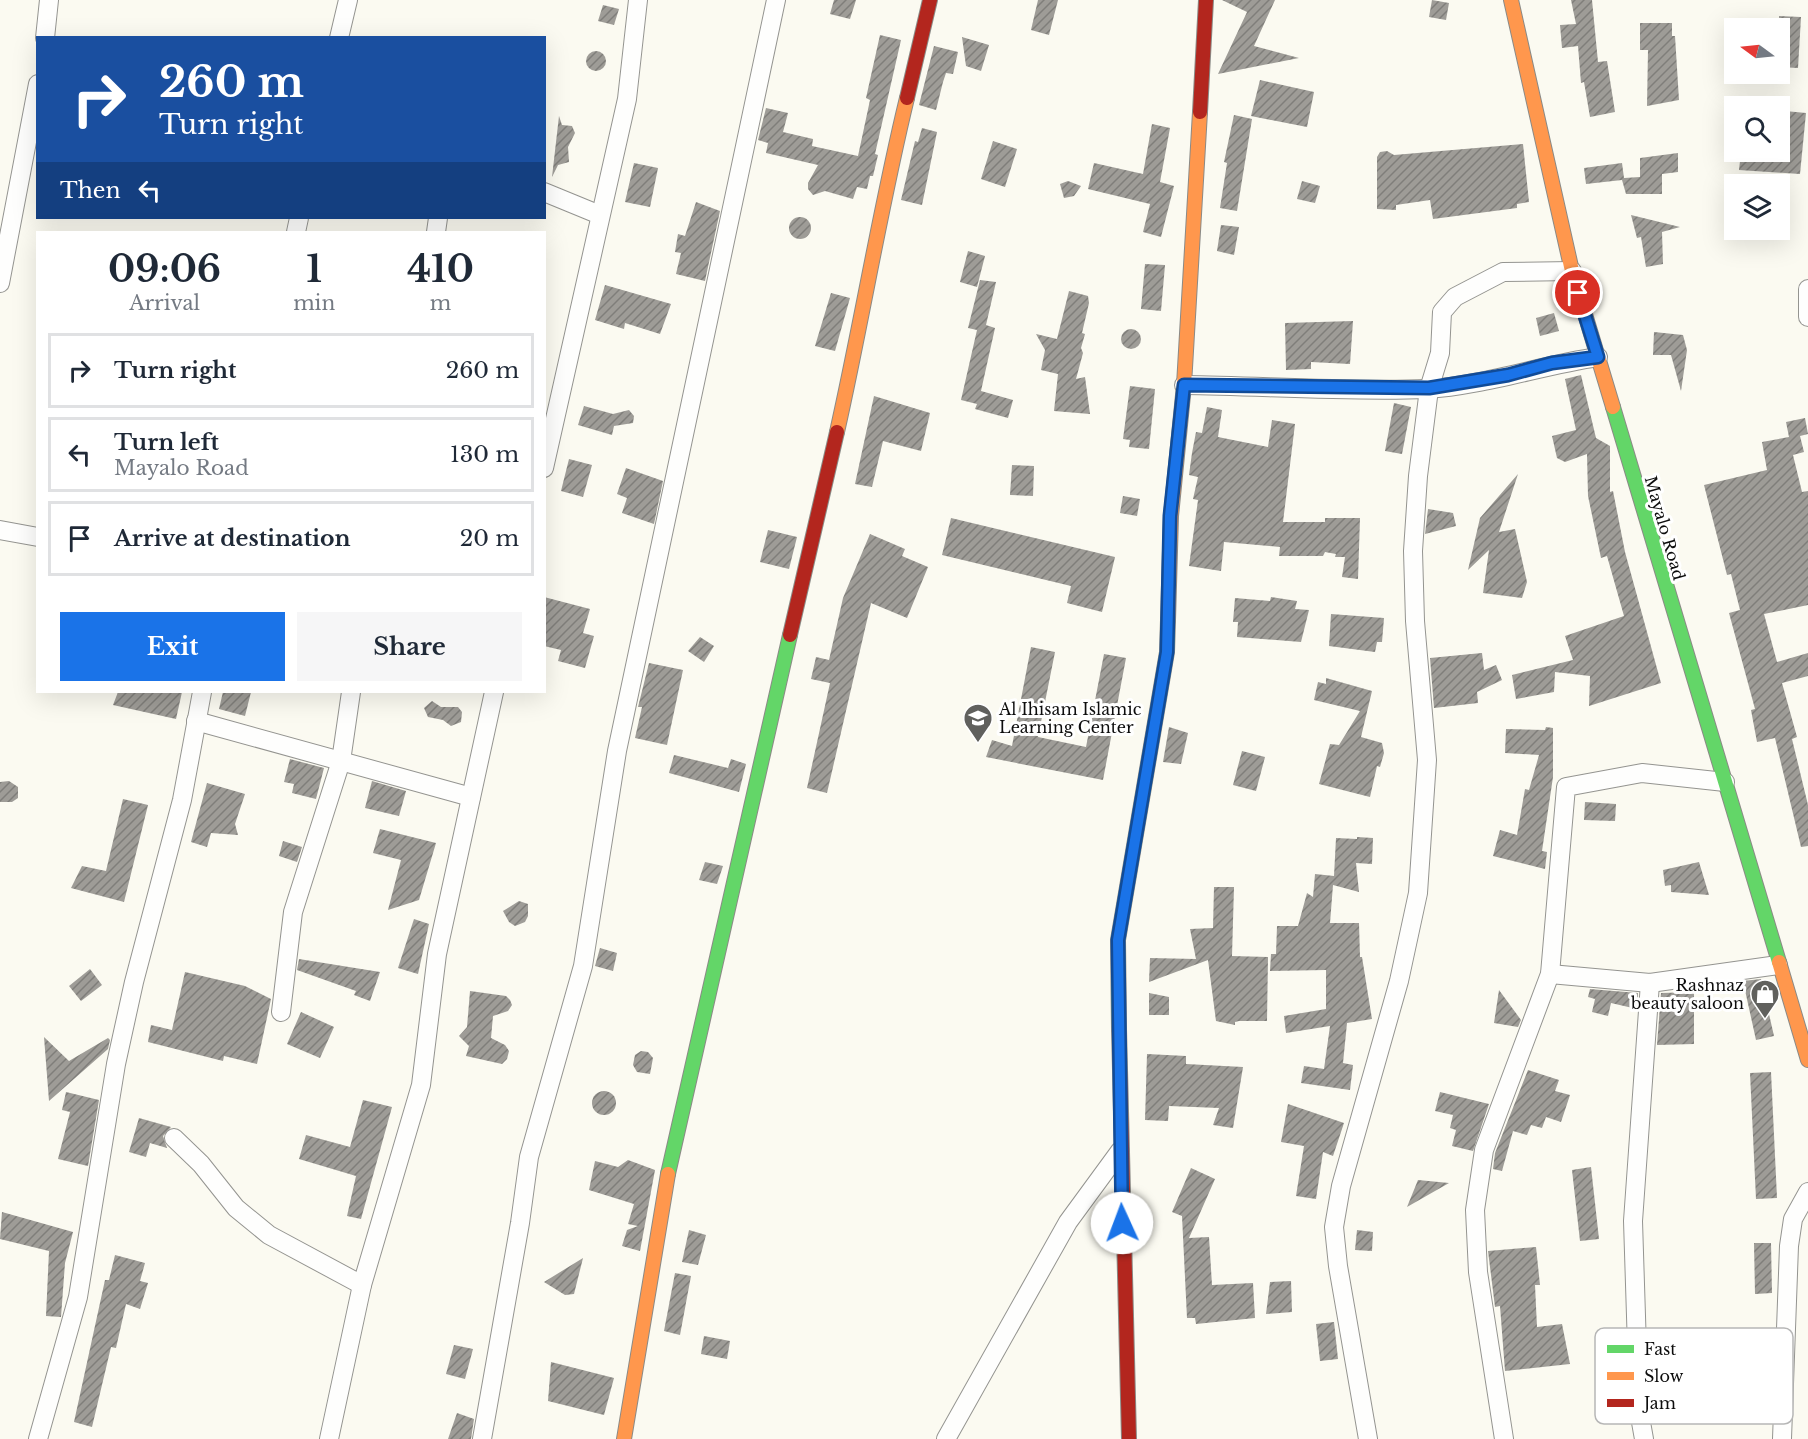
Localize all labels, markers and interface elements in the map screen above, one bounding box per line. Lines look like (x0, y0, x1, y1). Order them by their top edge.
north arrow (1724, 18, 1790, 84)
map controls (1724, 18, 1790, 240)
text: 260 m (159, 56, 304, 108)
icon: right (60, 60, 138, 138)
button: search (1724, 96, 1790, 162)
text: Turn right (159, 108, 303, 141)
icon: left (133, 174, 166, 207)
button: layers (1724, 174, 1790, 240)
text: Then (60, 177, 121, 204)
text: 09:06 (108, 247, 221, 292)
text: 1 (306, 247, 322, 292)
text: 410 (407, 247, 474, 292)
pin (1552, 267, 1603, 318)
icon: arrive (1561, 276, 1594, 309)
text: Arrival (129, 291, 200, 315)
text: min (293, 291, 335, 315)
text: m (430, 291, 451, 315)
icon: right (63, 354, 96, 387)
text: Turn right (114, 357, 236, 384)
text: 260 m (446, 357, 519, 384)
text: Turn left (114, 429, 219, 456)
icon: left (63, 438, 96, 471)
text: 130 m (450, 441, 519, 468)
text: Mayalo Road (114, 456, 249, 480)
street label: Mayalo Road (1641, 473, 1690, 583)
icon: arrive (63, 522, 96, 555)
text: Arrive at destination (114, 525, 351, 552)
text: 20 m (460, 525, 519, 552)
button: Exit (60, 612, 285, 681)
button: Share (297, 612, 522, 681)
place label: Al Ihisam Islamic Learning Center (998, 699, 1142, 737)
school or university icon: Al Ihisam Islamic Learning Center (962, 702, 994, 744)
place label: Rashnaz beauty saloon (1630, 975, 1744, 1013)
shop icon: Rashnaz beauty saloon (1749, 978, 1781, 1020)
position arrow (1090, 1191, 1154, 1255)
legend (1595, 1328, 1793, 1424)
text: Fast (1644, 1339, 1676, 1359)
text: Slow (1644, 1366, 1684, 1386)
text: Jam (1642, 1393, 1676, 1413)

